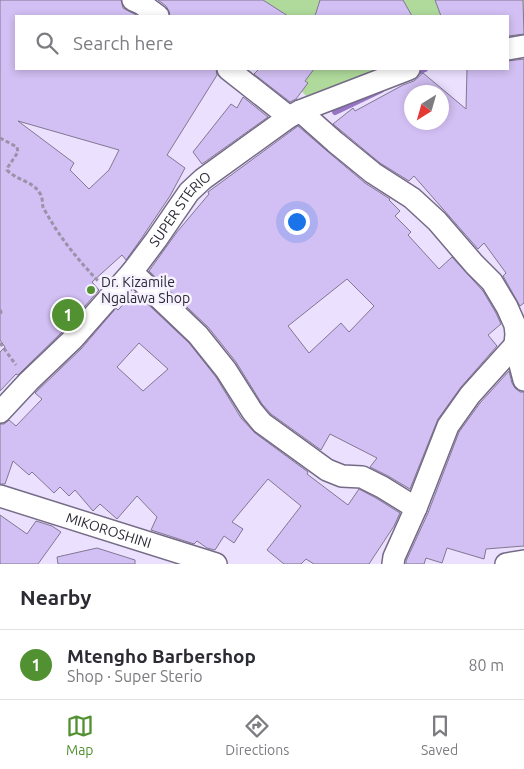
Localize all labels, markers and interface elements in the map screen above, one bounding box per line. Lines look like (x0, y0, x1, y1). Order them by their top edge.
search box (15, 15, 509, 70)
icon: search (33, 29, 61, 57)
text: Search here (73, 32, 173, 54)
north arrow (404, 85, 449, 130)
street label: SUPER STERIO (146, 168, 214, 250)
your location (284, 209, 310, 235)
place label: Dr. Kizamile Ngalawa Shop (101, 274, 190, 306)
marker: Dr. Kizamile Ngalawa Shop (85, 284, 97, 296)
pin: 1 (52, 296, 84, 334)
street label: MIKOROSHINI (64, 509, 153, 551)
text: Nearby (20, 585, 91, 609)
text: Mtengho Barbershop (67, 645, 256, 667)
text: 1 (31, 656, 41, 674)
text: 80 m (468, 656, 504, 674)
text: Shop · Super Sterio (67, 667, 203, 685)
tab: Map (66, 712, 94, 758)
tab: Directions (225, 712, 289, 758)
tab: Saved (421, 712, 458, 758)

